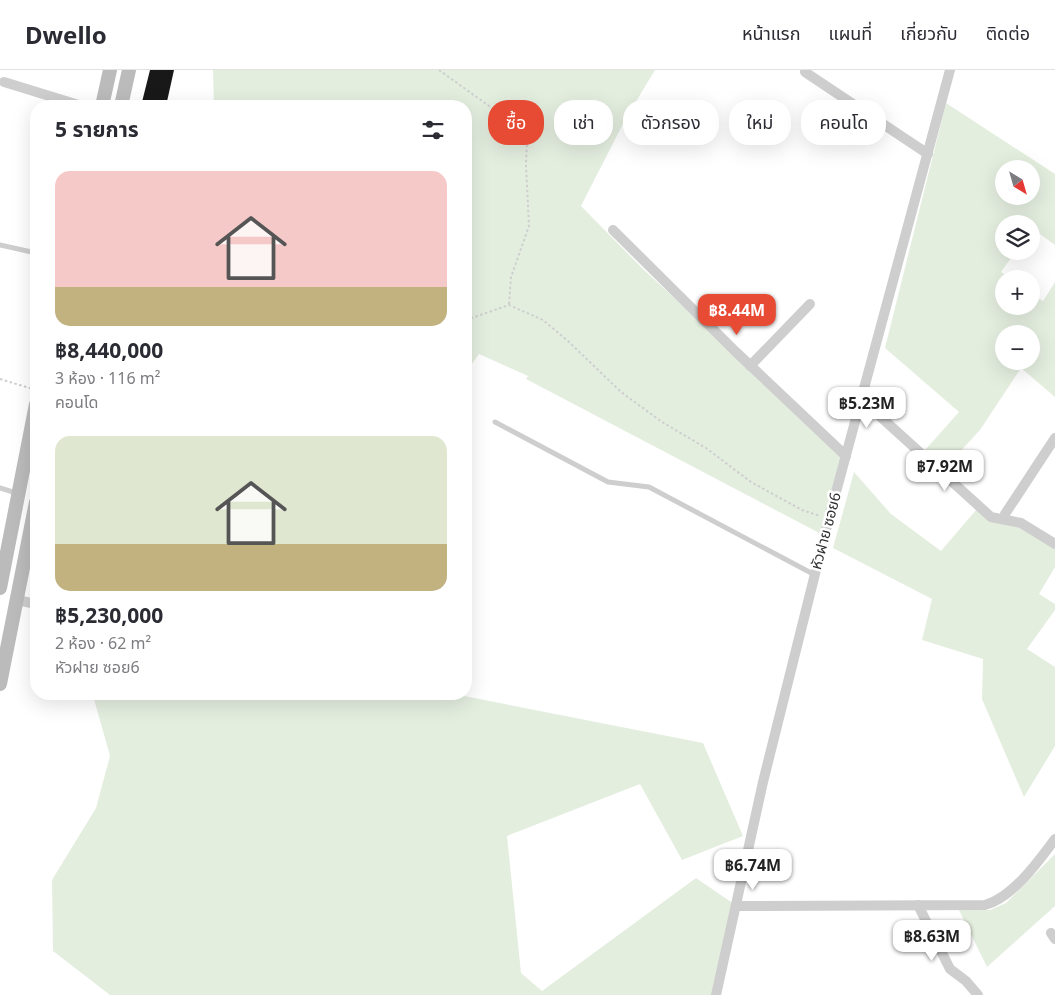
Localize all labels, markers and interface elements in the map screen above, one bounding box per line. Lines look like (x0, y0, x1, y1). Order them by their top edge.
text: Dwello (25, 18, 107, 51)
text: หน้าแรก (742, 21, 800, 45)
text: แผนที่ (828, 21, 872, 45)
text: เกี่ยวกับ (900, 21, 958, 45)
text: ติดต่อ (986, 21, 1030, 45)
chip: ซื้อ (488, 100, 544, 145)
chip: เช่า (554, 100, 613, 145)
chip: ตัวกรอง (623, 100, 719, 145)
chip: ใหม่ (729, 100, 791, 145)
chip: คอนโด (801, 100, 886, 145)
text: 5 รายการ (55, 115, 139, 143)
icon: filters (419, 116, 447, 144)
north arrow (995, 160, 1040, 205)
map controls (995, 160, 1040, 370)
icon: home (206, 203, 296, 293)
button: layers (995, 215, 1040, 260)
button: + (995, 270, 1040, 315)
pin: ฿8.44M (696, 294, 778, 336)
text: ฿8.44M (709, 299, 765, 321)
button: − (995, 325, 1040, 370)
text: ฿8,440,000 (55, 336, 163, 364)
text: 3 ห้อง · 116 m² (55, 367, 160, 389)
pin: ฿5.23M (826, 386, 908, 429)
text: คอนโด (55, 391, 98, 413)
text: ฿5.23M (839, 392, 895, 414)
pin: ฿7.92M (904, 450, 986, 492)
text: ฿7.92M (917, 455, 973, 477)
icon: home (206, 468, 296, 558)
street label: หัวฝาย ซอย6 (805, 490, 845, 572)
text: ฿5,230,000 (55, 601, 163, 629)
text: 2 ห้อง · 62 m² (55, 632, 151, 654)
text: หัวฝาย ซอย6 (55, 656, 140, 678)
pin: ฿6.74M (712, 848, 794, 891)
text: ฿6.74M (725, 854, 781, 876)
pin: ฿8.63M (891, 920, 973, 962)
text: ฿8.63M (904, 925, 960, 947)

